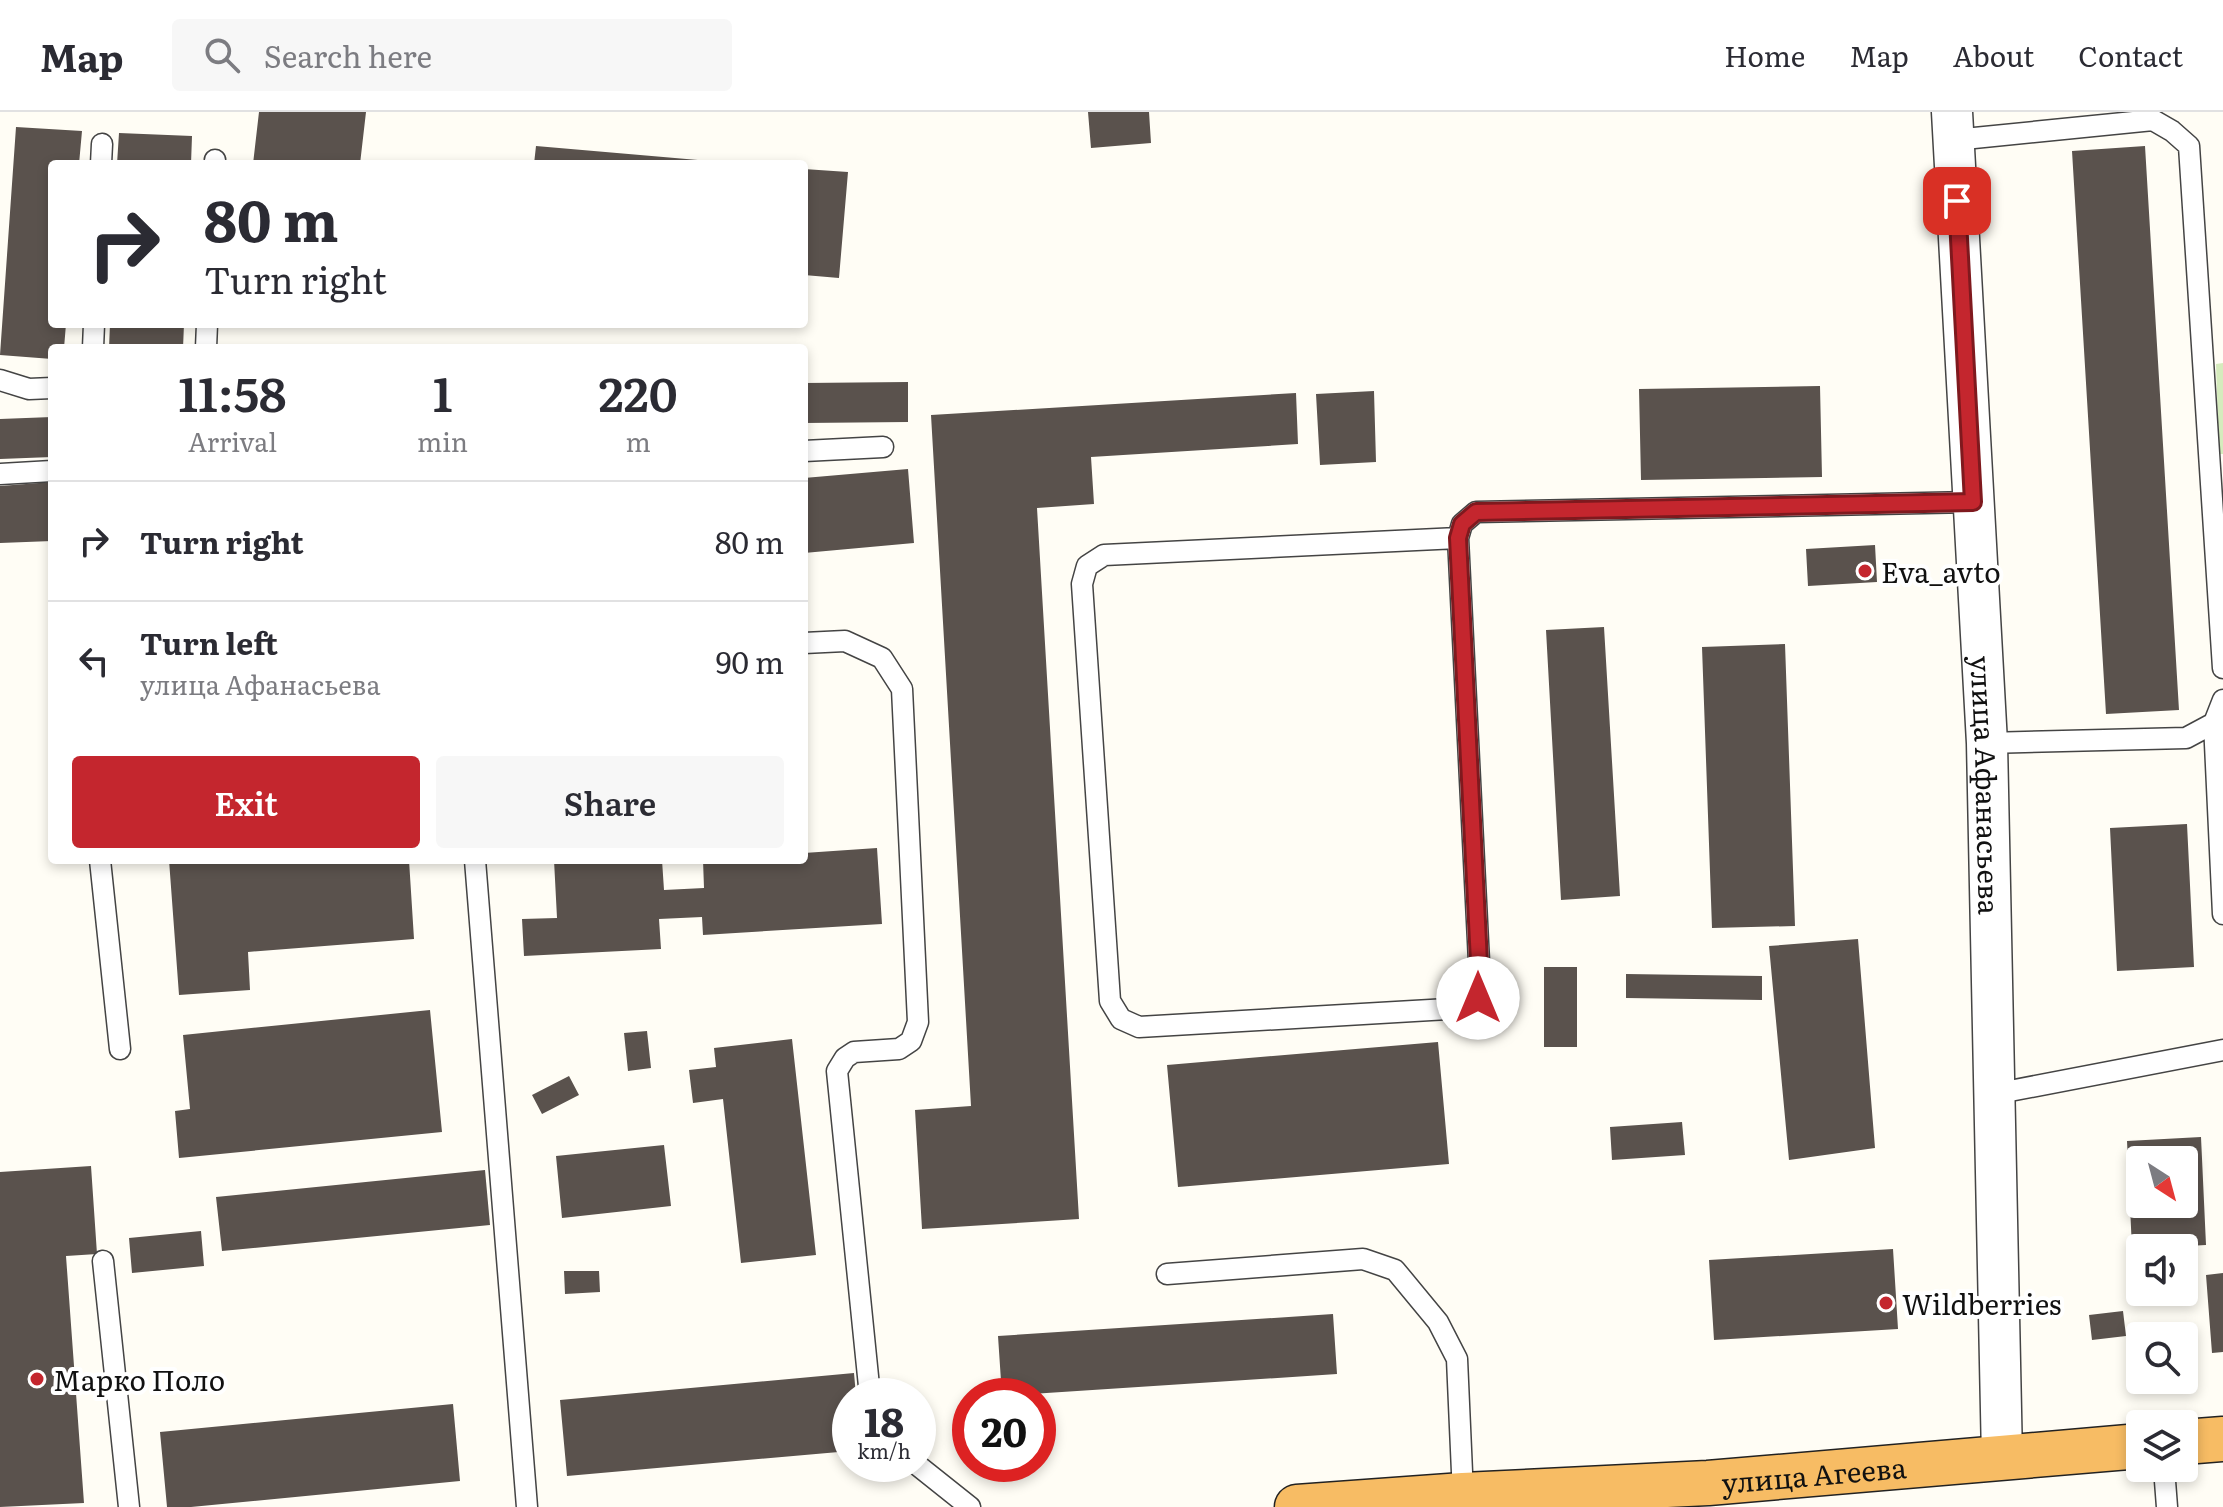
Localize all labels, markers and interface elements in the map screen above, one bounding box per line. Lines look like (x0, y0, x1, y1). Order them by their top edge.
search box (172, 19, 732, 91)
text: Map (40, 27, 124, 84)
icon: search (200, 33, 244, 77)
text: Search here (264, 33, 432, 77)
text: Home (1724, 34, 1805, 76)
text: Map (1849, 34, 1909, 76)
text: About (1953, 34, 2034, 76)
text: Contact (2078, 34, 2183, 76)
pin (1923, 167, 1991, 235)
text: 80 m (204, 176, 339, 259)
icon: arrive (1935, 179, 1979, 223)
icon: right (72, 192, 176, 296)
text: Turn right (204, 252, 387, 305)
text: 11:58 (178, 356, 287, 427)
text: 1 (433, 356, 452, 427)
text: 220 (598, 356, 678, 427)
text: Arrival (188, 421, 277, 460)
text: min (417, 421, 468, 460)
text: m (625, 421, 651, 460)
icon: right (72, 519, 116, 563)
text: Turn right (140, 519, 304, 563)
text: 80 m (715, 519, 784, 563)
place label: Eva_avto (1881, 550, 2001, 592)
marker: Eva_avto (1856, 562, 1874, 580)
text: Turn left (140, 620, 278, 664)
icon: left (72, 639, 116, 683)
text: 90 m (716, 639, 784, 683)
street label: улица Афанасьева (1961, 654, 2012, 915)
text: улица Афанасьева (140, 664, 380, 703)
button: Exit (72, 756, 420, 848)
button: Share (436, 756, 784, 848)
position arrow (1436, 956, 1520, 1040)
north arrow (2126, 1146, 2198, 1218)
map controls (2126, 1146, 2198, 1482)
button: sound (2126, 1234, 2198, 1306)
place label: Wildberries (1902, 1282, 2061, 1324)
marker: Wildberries (1877, 1294, 1895, 1312)
button: search (2126, 1322, 2198, 1394)
place label: Марко Поло (53, 1358, 225, 1400)
marker: Марко Поло (28, 1370, 46, 1388)
speed limit sign: 20 (952, 1378, 1056, 1482)
text: 18 (864, 1390, 904, 1449)
button: layers (2126, 1410, 2198, 1482)
text: km/h (857, 1435, 911, 1465)
street label: улица Агеева (1720, 1445, 1908, 1503)

